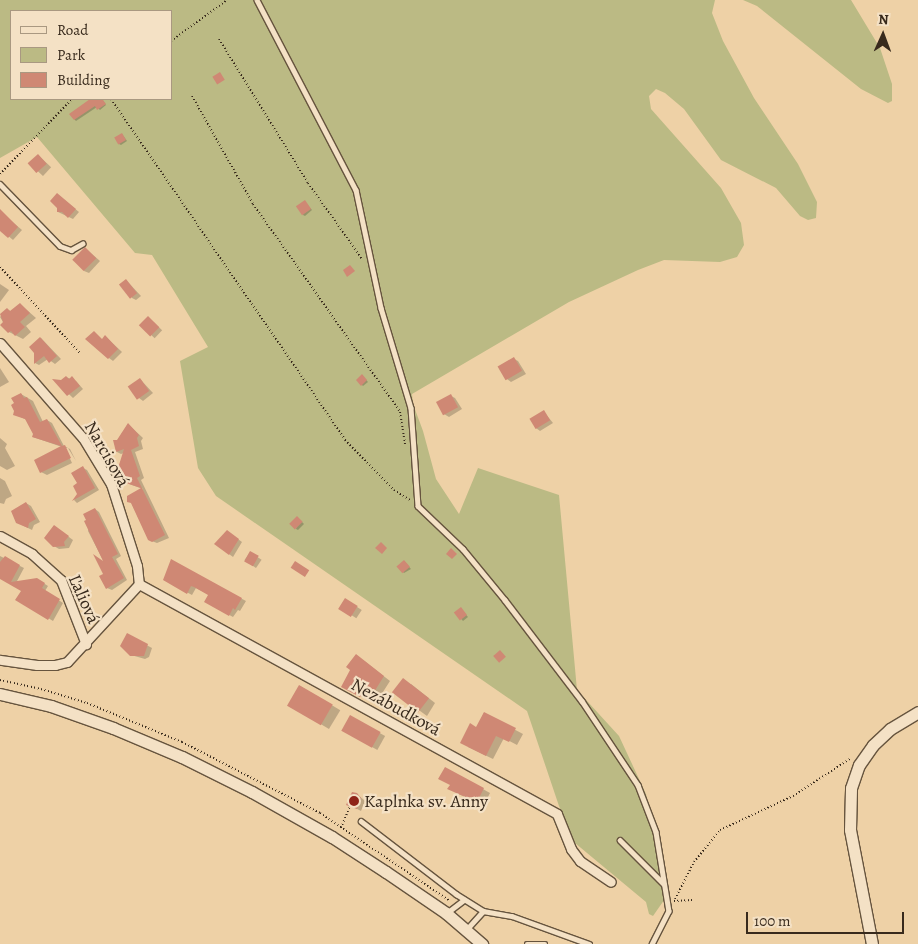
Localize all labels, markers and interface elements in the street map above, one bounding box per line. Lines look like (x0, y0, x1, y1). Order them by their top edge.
legend (10, 10, 172, 100)
north arrow (858, 10, 908, 60)
text: N (878, 10, 889, 29)
text: Road (57, 20, 88, 40)
text: Park (57, 45, 85, 65)
text: Building (57, 70, 110, 90)
street label: Narcisová (80, 417, 134, 491)
street label: Ľaliová (64, 571, 104, 627)
street label: Nezábudková (347, 673, 445, 741)
place label: Kaplnka sv. Anny (364, 790, 488, 812)
marker: Kaplnka sv. Anny (348, 795, 360, 807)
scale bar (748, 902, 906, 934)
text: 100 m (754, 911, 791, 931)

